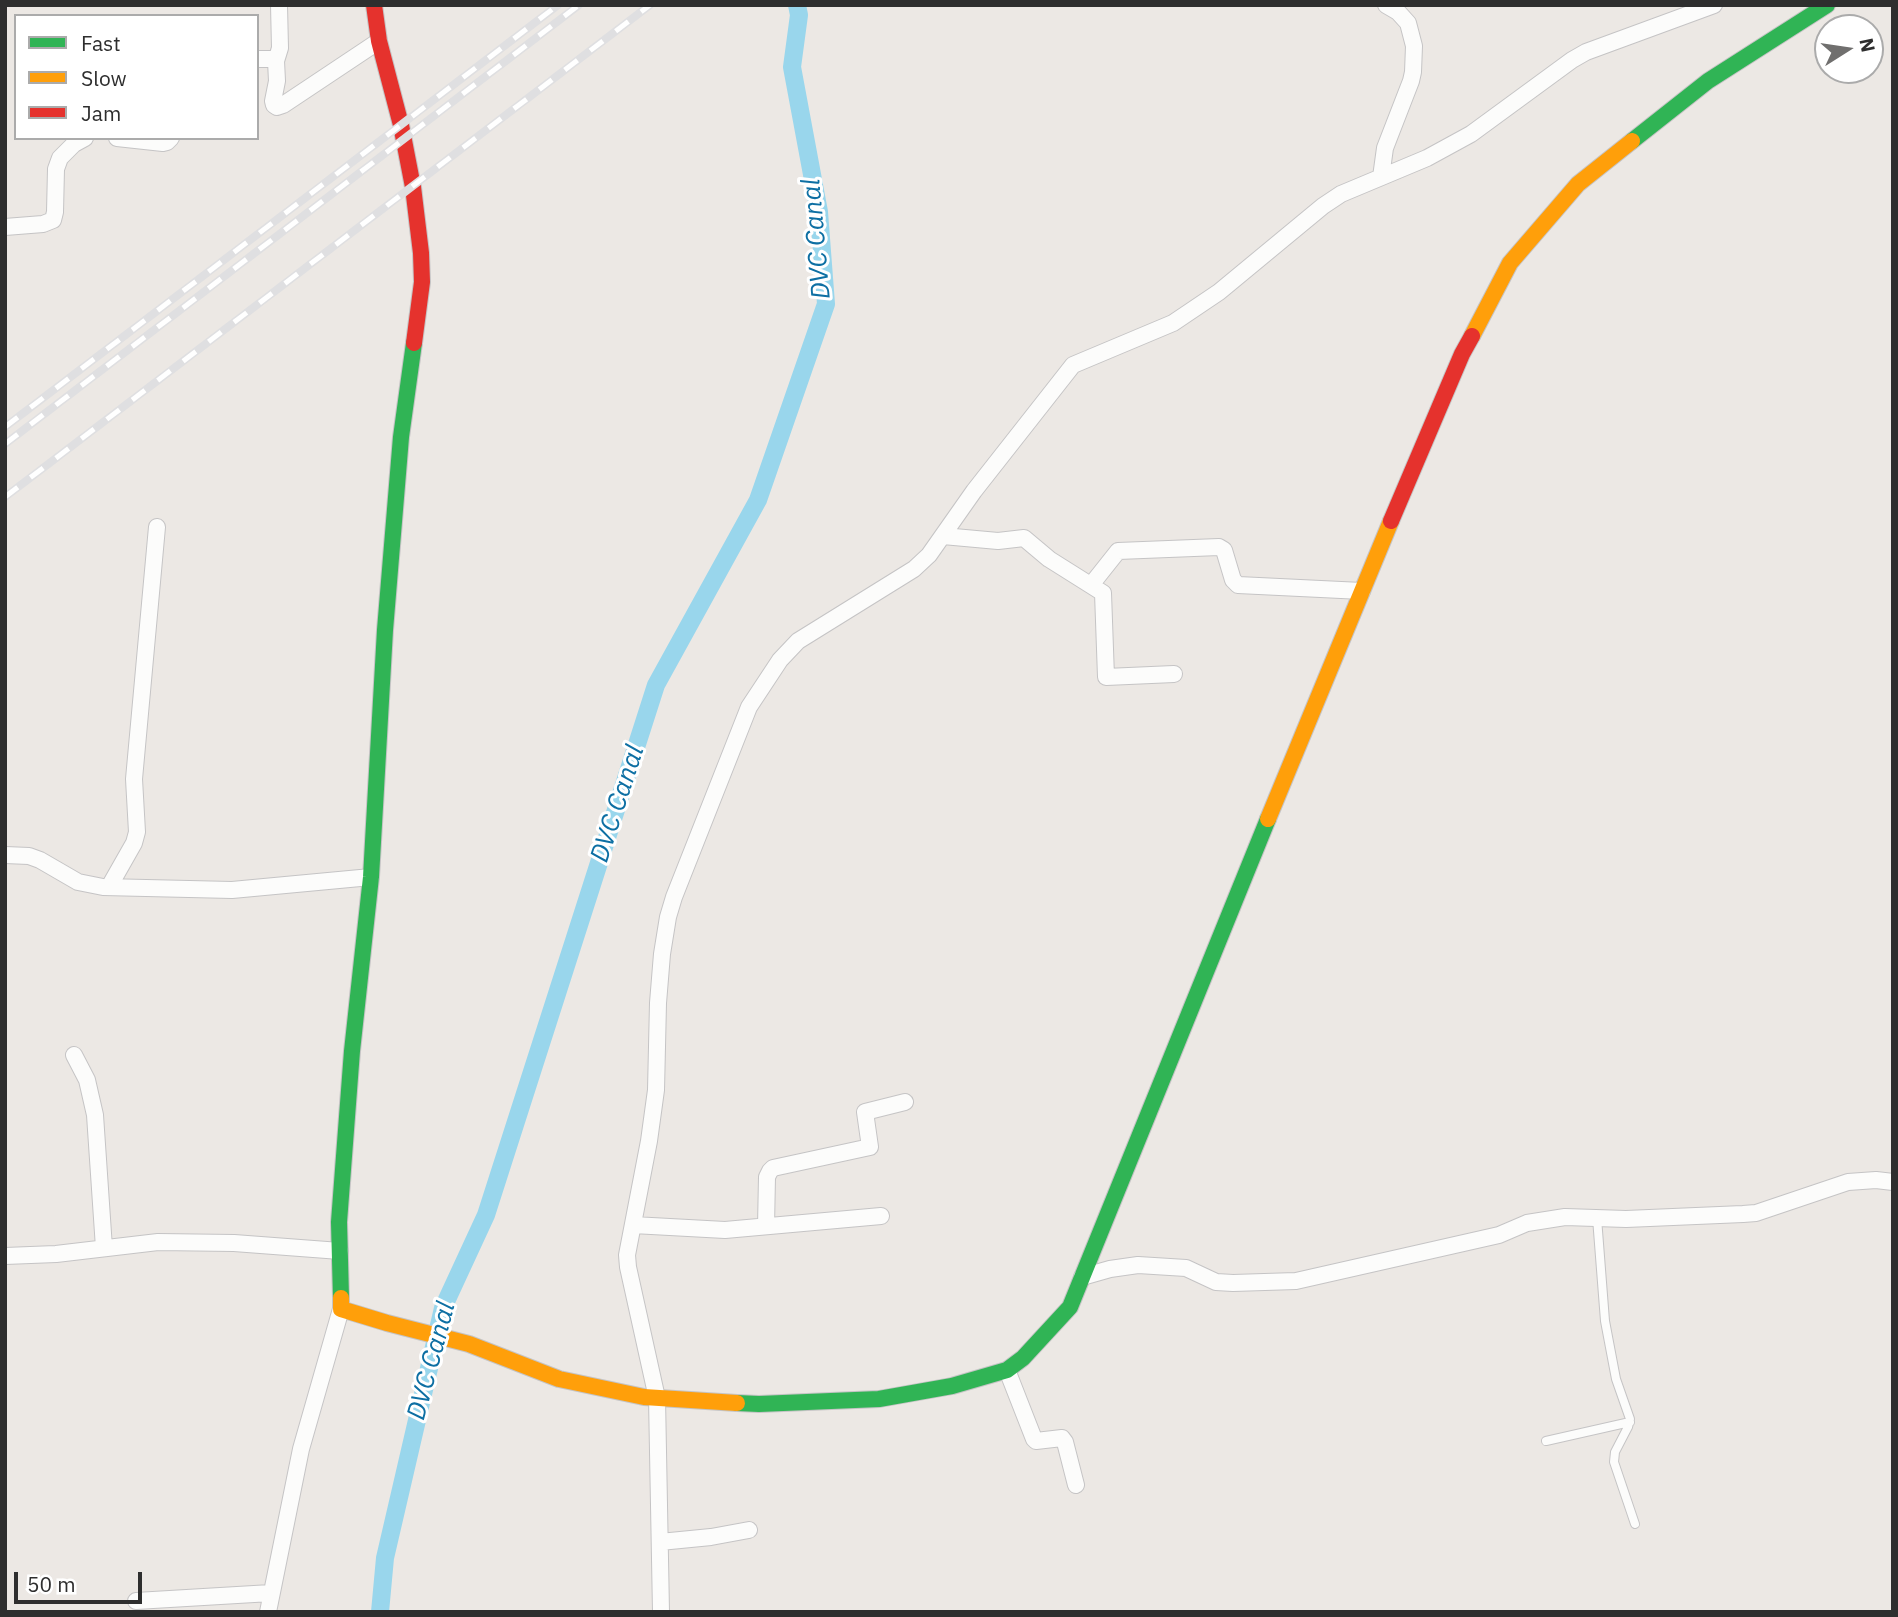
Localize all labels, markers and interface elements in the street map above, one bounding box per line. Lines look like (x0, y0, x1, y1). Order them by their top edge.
legend (14, 14, 259, 140)
north arrow (1814, 14, 1884, 84)
text: Fast (81, 29, 121, 57)
text: N (1854, 36, 1881, 54)
text: Slow (81, 64, 127, 92)
text: Jam (81, 99, 121, 127)
water label: DVC Canal (796, 177, 838, 301)
water label: DVC Canal (584, 742, 652, 866)
water label: DVC Canal (401, 1299, 463, 1423)
scale bar (18, 1558, 145, 1602)
text: 50 m (27, 1570, 76, 1598)

